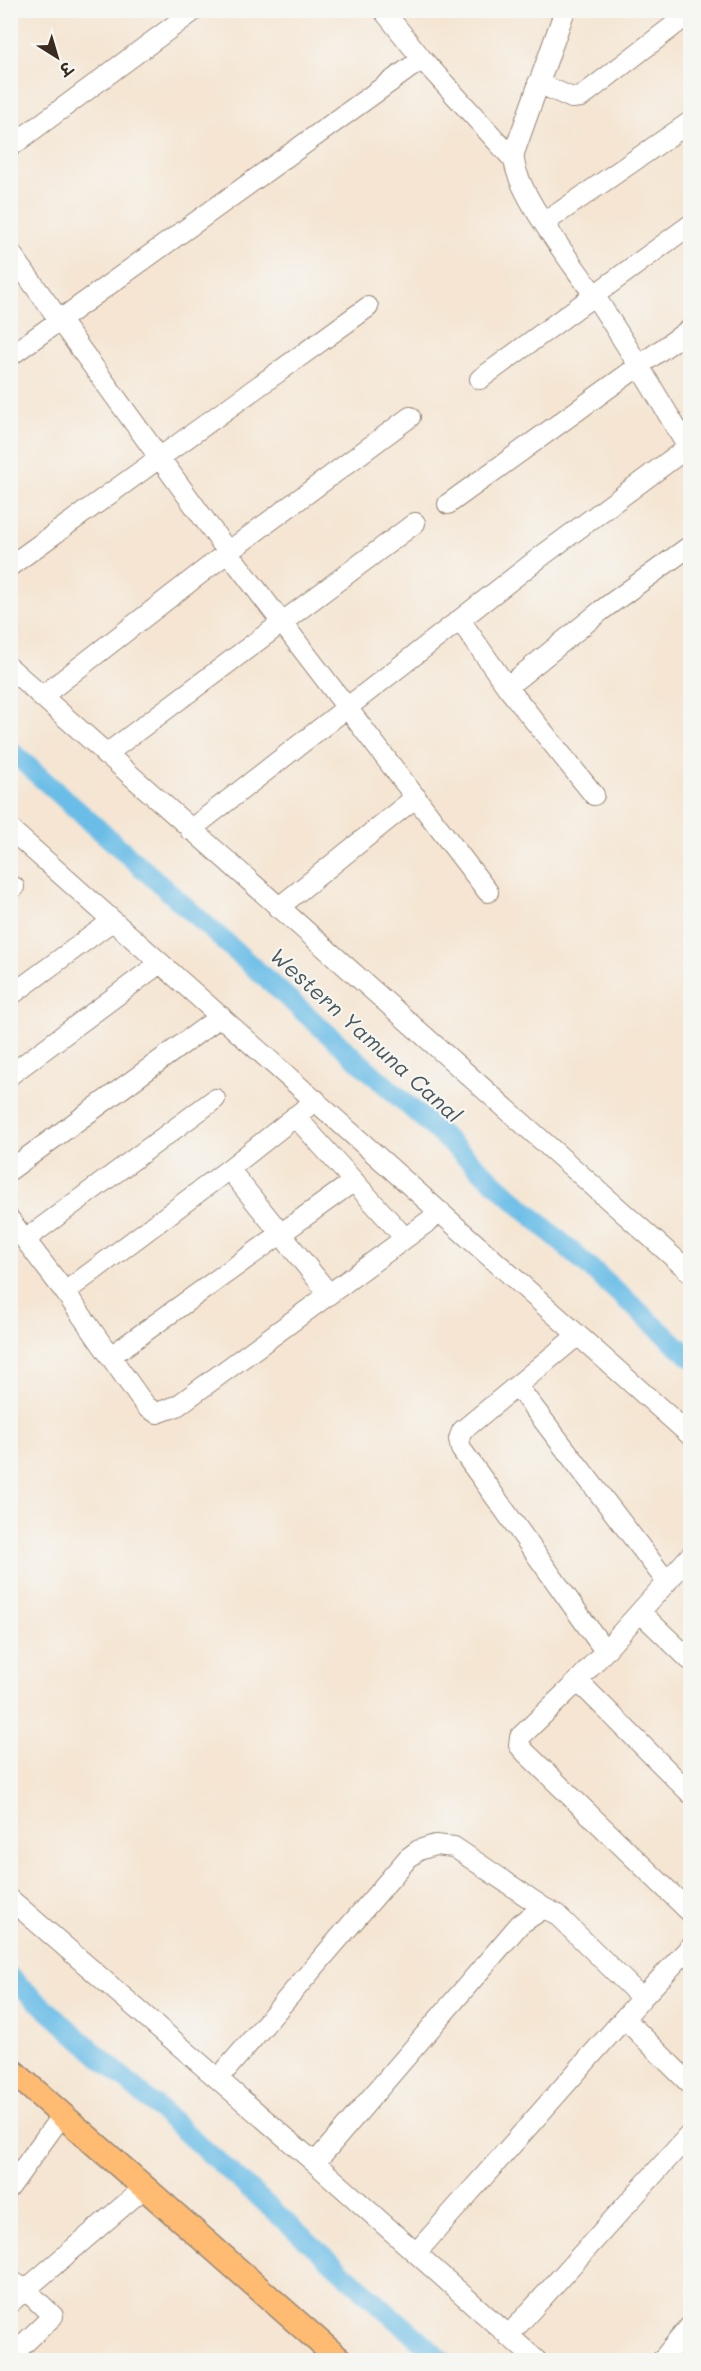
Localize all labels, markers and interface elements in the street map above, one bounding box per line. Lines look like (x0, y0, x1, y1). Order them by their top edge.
north arrow (27, 27, 87, 87)
text: उ (55, 57, 78, 82)
water label: Western Yamuna Canal (264, 941, 469, 1129)

